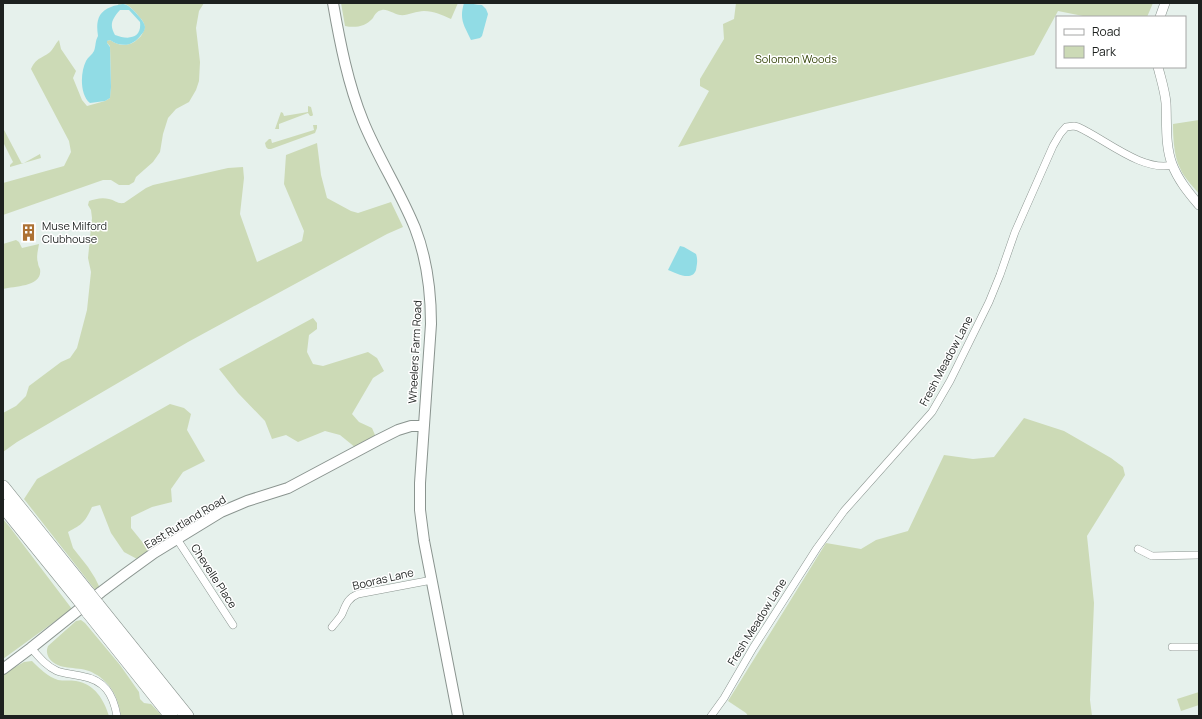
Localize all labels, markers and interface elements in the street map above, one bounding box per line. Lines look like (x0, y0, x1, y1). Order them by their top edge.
legend (1056, 16, 1186, 68)
text: Road (1092, 23, 1120, 40)
text: Park (1092, 43, 1117, 60)
park label: Solomon Woods (755, 51, 837, 66)
place label: Muse Milford Clubhouse (42, 218, 107, 246)
building icon: Muse Milford Clubhouse (19, 222, 39, 242)
street label: Wheelers Farm Road (404, 300, 425, 404)
street label: Fresh Meadow Lane (915, 313, 976, 408)
street label: East Rutland Road (141, 491, 228, 552)
street label: Chevelle Place (188, 541, 241, 611)
street label: Booras Lane (351, 564, 415, 593)
street label: Fresh Meadow Lane (724, 575, 790, 668)

